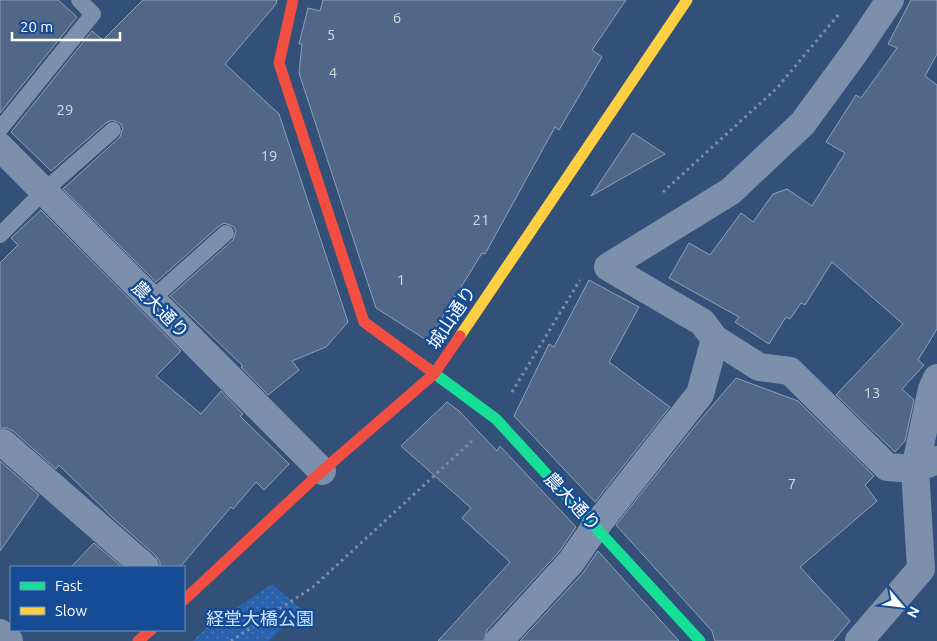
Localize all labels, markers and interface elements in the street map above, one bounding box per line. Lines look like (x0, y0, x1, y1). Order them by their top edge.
house number: 6 (393, 9, 401, 26)
scale bar (12, 10, 120, 42)
text: 20 m (20, 18, 53, 35)
house number: 5 (327, 26, 335, 43)
house number: 4 (329, 64, 337, 81)
house number: 29 (57, 101, 73, 118)
house number: 19 (261, 147, 277, 164)
house number: 21 (473, 211, 489, 228)
house number: 1 (397, 271, 405, 288)
street label: 農大通り (128, 276, 194, 342)
street label: 城山通り (423, 282, 479, 352)
house number: 13 (864, 384, 880, 401)
street label: 農大通り (541, 468, 605, 534)
house number: 7 (788, 475, 796, 492)
legend (10, 566, 185, 631)
text: Fast (55, 577, 83, 594)
north arrow (877, 581, 927, 631)
text: Slow (55, 602, 88, 619)
text: N (904, 604, 923, 620)
park label: 経堂大橋公園 (206, 608, 314, 628)

